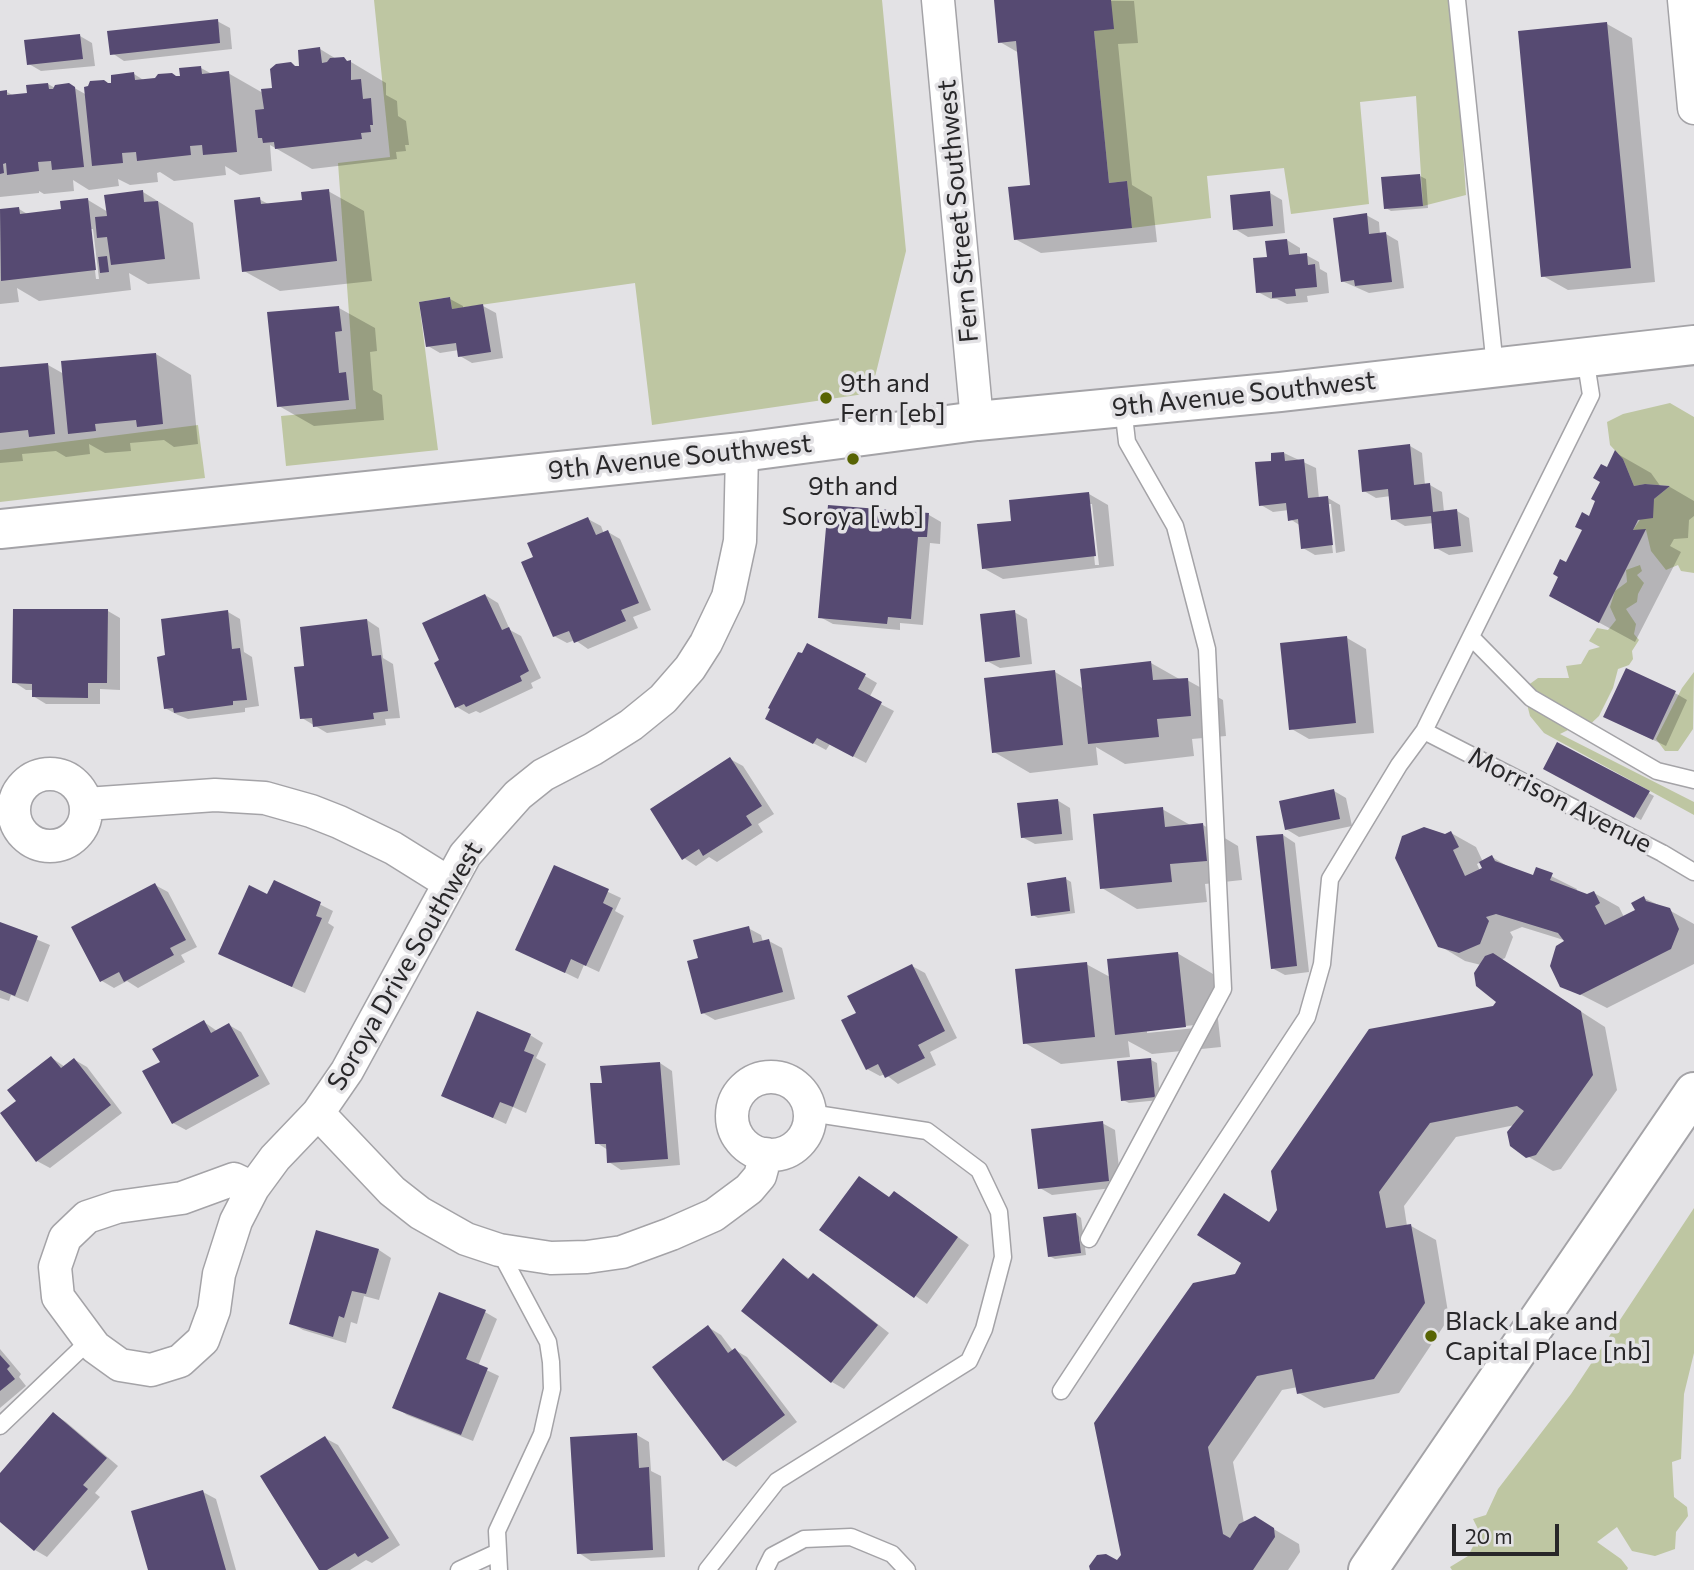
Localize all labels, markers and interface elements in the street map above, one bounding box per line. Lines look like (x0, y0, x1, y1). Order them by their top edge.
street label: Fern Street Southwest (931, 78, 985, 344)
street label: 9th Avenue Southwest (1111, 365, 1377, 423)
place label: 9th and Fern [eb] (840, 367, 946, 428)
marker: 9th and Fern [eb] (818, 390, 834, 406)
street label: 9th Avenue Southwest (547, 428, 813, 486)
marker: 9th and Soroya [wb] (845, 451, 861, 467)
place label: 9th and Soroya [wb] (782, 470, 924, 532)
street label: Morrison Avenue (1463, 740, 1657, 860)
street label: Soroya Drive Southwest (321, 836, 489, 1096)
place label: Black Lake and Capital Place [nb] (1445, 1305, 1651, 1366)
marker: Black Lake and Capital Place [nb] (1423, 1328, 1439, 1344)
scale bar (1456, 1510, 1563, 1554)
text: 20 m (1465, 1523, 1513, 1548)

